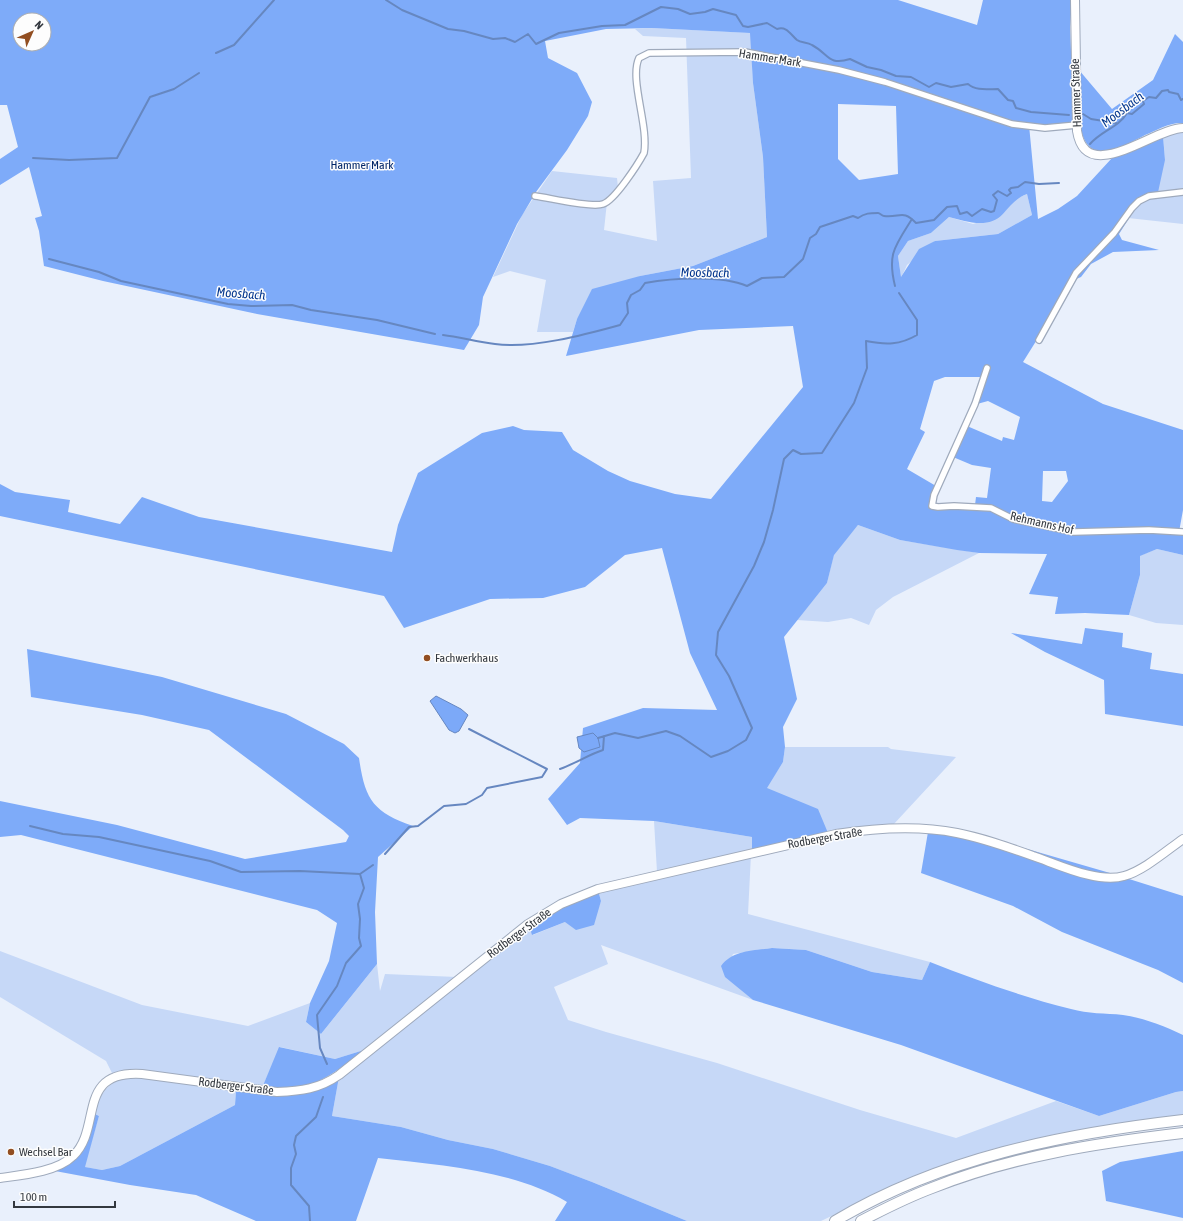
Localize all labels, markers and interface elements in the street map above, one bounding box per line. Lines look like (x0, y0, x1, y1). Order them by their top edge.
north arrow (12, 12, 52, 52)
text: N (33, 18, 46, 31)
street label: Hammer Mark (738, 46, 803, 70)
street label: Hammer Straße (1068, 58, 1084, 128)
water label: Moosbach (1098, 88, 1147, 130)
park label: Hammer Mark (331, 158, 394, 172)
water label: Moosbach (680, 265, 730, 280)
water label: Moosbach (216, 284, 267, 303)
street label: Rehmanns Hof (1009, 509, 1076, 537)
place label: Fachwerkhaus (435, 651, 498, 665)
marker: Fachwerkhaus (422, 653, 432, 663)
street label: Rodberger Straße (787, 825, 863, 851)
street label: Rodberger Straße (484, 905, 554, 961)
street label: Rodberger Straße (198, 1074, 274, 1098)
place label: Wechsel Bar (19, 1145, 73, 1159)
marker: Wechsel Bar (6, 1147, 16, 1157)
scale bar (14, 1183, 115, 1209)
text: 100 m (20, 1190, 47, 1204)

